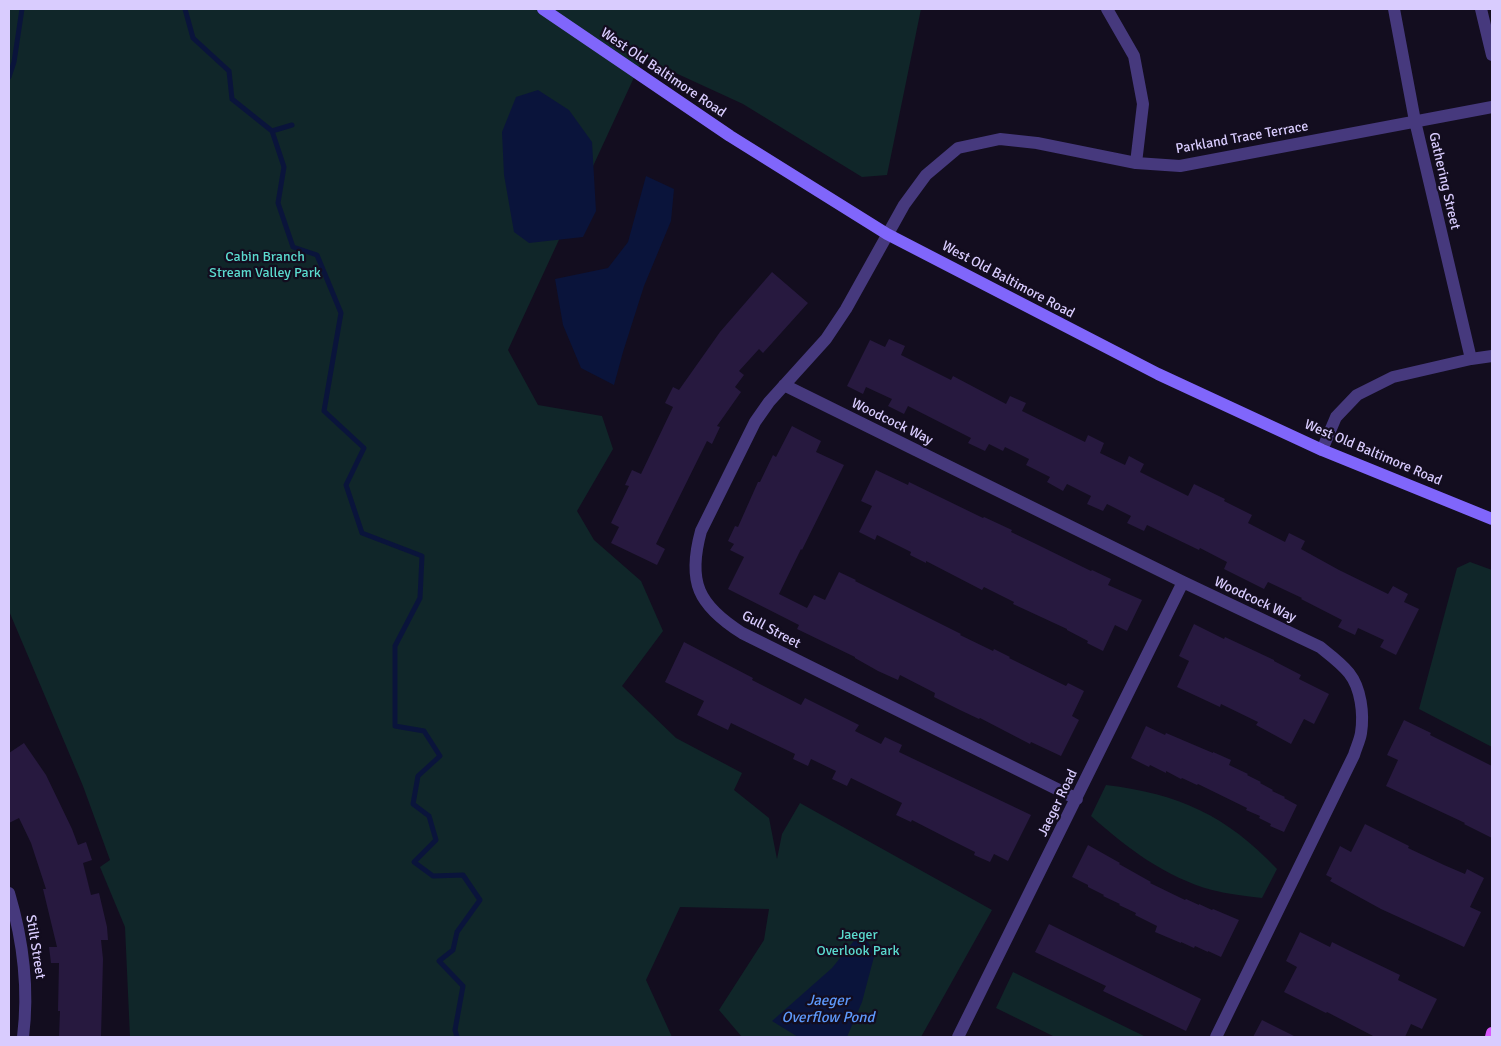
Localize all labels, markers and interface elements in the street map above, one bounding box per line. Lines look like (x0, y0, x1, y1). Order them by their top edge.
street label: West Old Baltimore Road (597, 25, 729, 121)
street label: Parkland Trace Terrace (1174, 118, 1310, 158)
street label: Gathering Street (1425, 131, 1463, 231)
street label: West Old Baltimore Road (939, 238, 1077, 322)
park label: Cabin Branch Stream Valley Park (209, 249, 321, 282)
street label: Woodcock Way (848, 395, 936, 449)
street label: West Old Baltimore Road (1302, 416, 1444, 490)
street label: Woodcock Way (1211, 574, 1299, 626)
street label: Gull Street (739, 607, 803, 653)
street label: Jaeger Road (1035, 767, 1081, 839)
street label: Stilt Street (22, 914, 48, 980)
park label: Jaeger Overlook Park (816, 927, 900, 960)
water label: Jaeger Overflow Pond (782, 992, 874, 1027)

